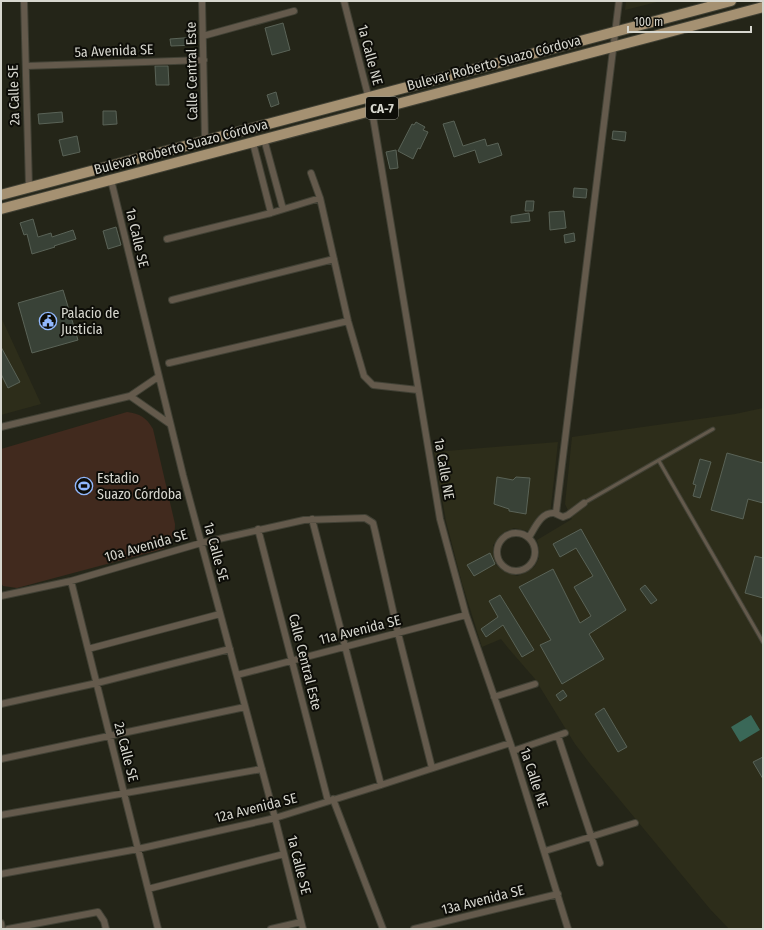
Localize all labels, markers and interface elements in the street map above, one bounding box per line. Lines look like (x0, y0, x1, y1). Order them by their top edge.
scale bar (628, 8, 751, 34)
text: 100 m (634, 15, 663, 29)
street label: Calle Central Este (183, 21, 201, 121)
street label: 1a Calle NE (354, 23, 386, 88)
street label: Bulevar Roberto Suazo Córdova (405, 32, 583, 94)
street label: 5a Avenida SE (74, 41, 154, 61)
street label: 2a Calle SE (4, 64, 24, 126)
road number: CA-7 (366, 97, 398, 119)
street label: Bulevar Roberto Suazo Córdova (92, 116, 270, 178)
street label: 1a Calle SE (122, 207, 152, 270)
place label: Palacio de Justicia (61, 305, 119, 338)
public building icon: Palacio de Justicia (38, 311, 58, 331)
street label: 1a Calle NE (430, 437, 458, 501)
place label: Estadio Suazo Córdoba (97, 470, 182, 503)
sports icon: Estadio Suazo Córdoba (74, 476, 94, 496)
street label: 1a Calle SE (200, 521, 232, 584)
street label: 10a Avenida SE (103, 526, 190, 566)
street label: Calle Central Este (285, 612, 325, 712)
street label: 11a Avenida SE (317, 612, 403, 648)
street label: 2a Calle SE (110, 720, 142, 784)
street label: 1a Calle NE (516, 746, 552, 810)
street label: 12a Avenida SE (213, 789, 299, 826)
street label: 1a Calle SE (283, 834, 315, 897)
street label: 13a Avenida SE (440, 881, 526, 918)

